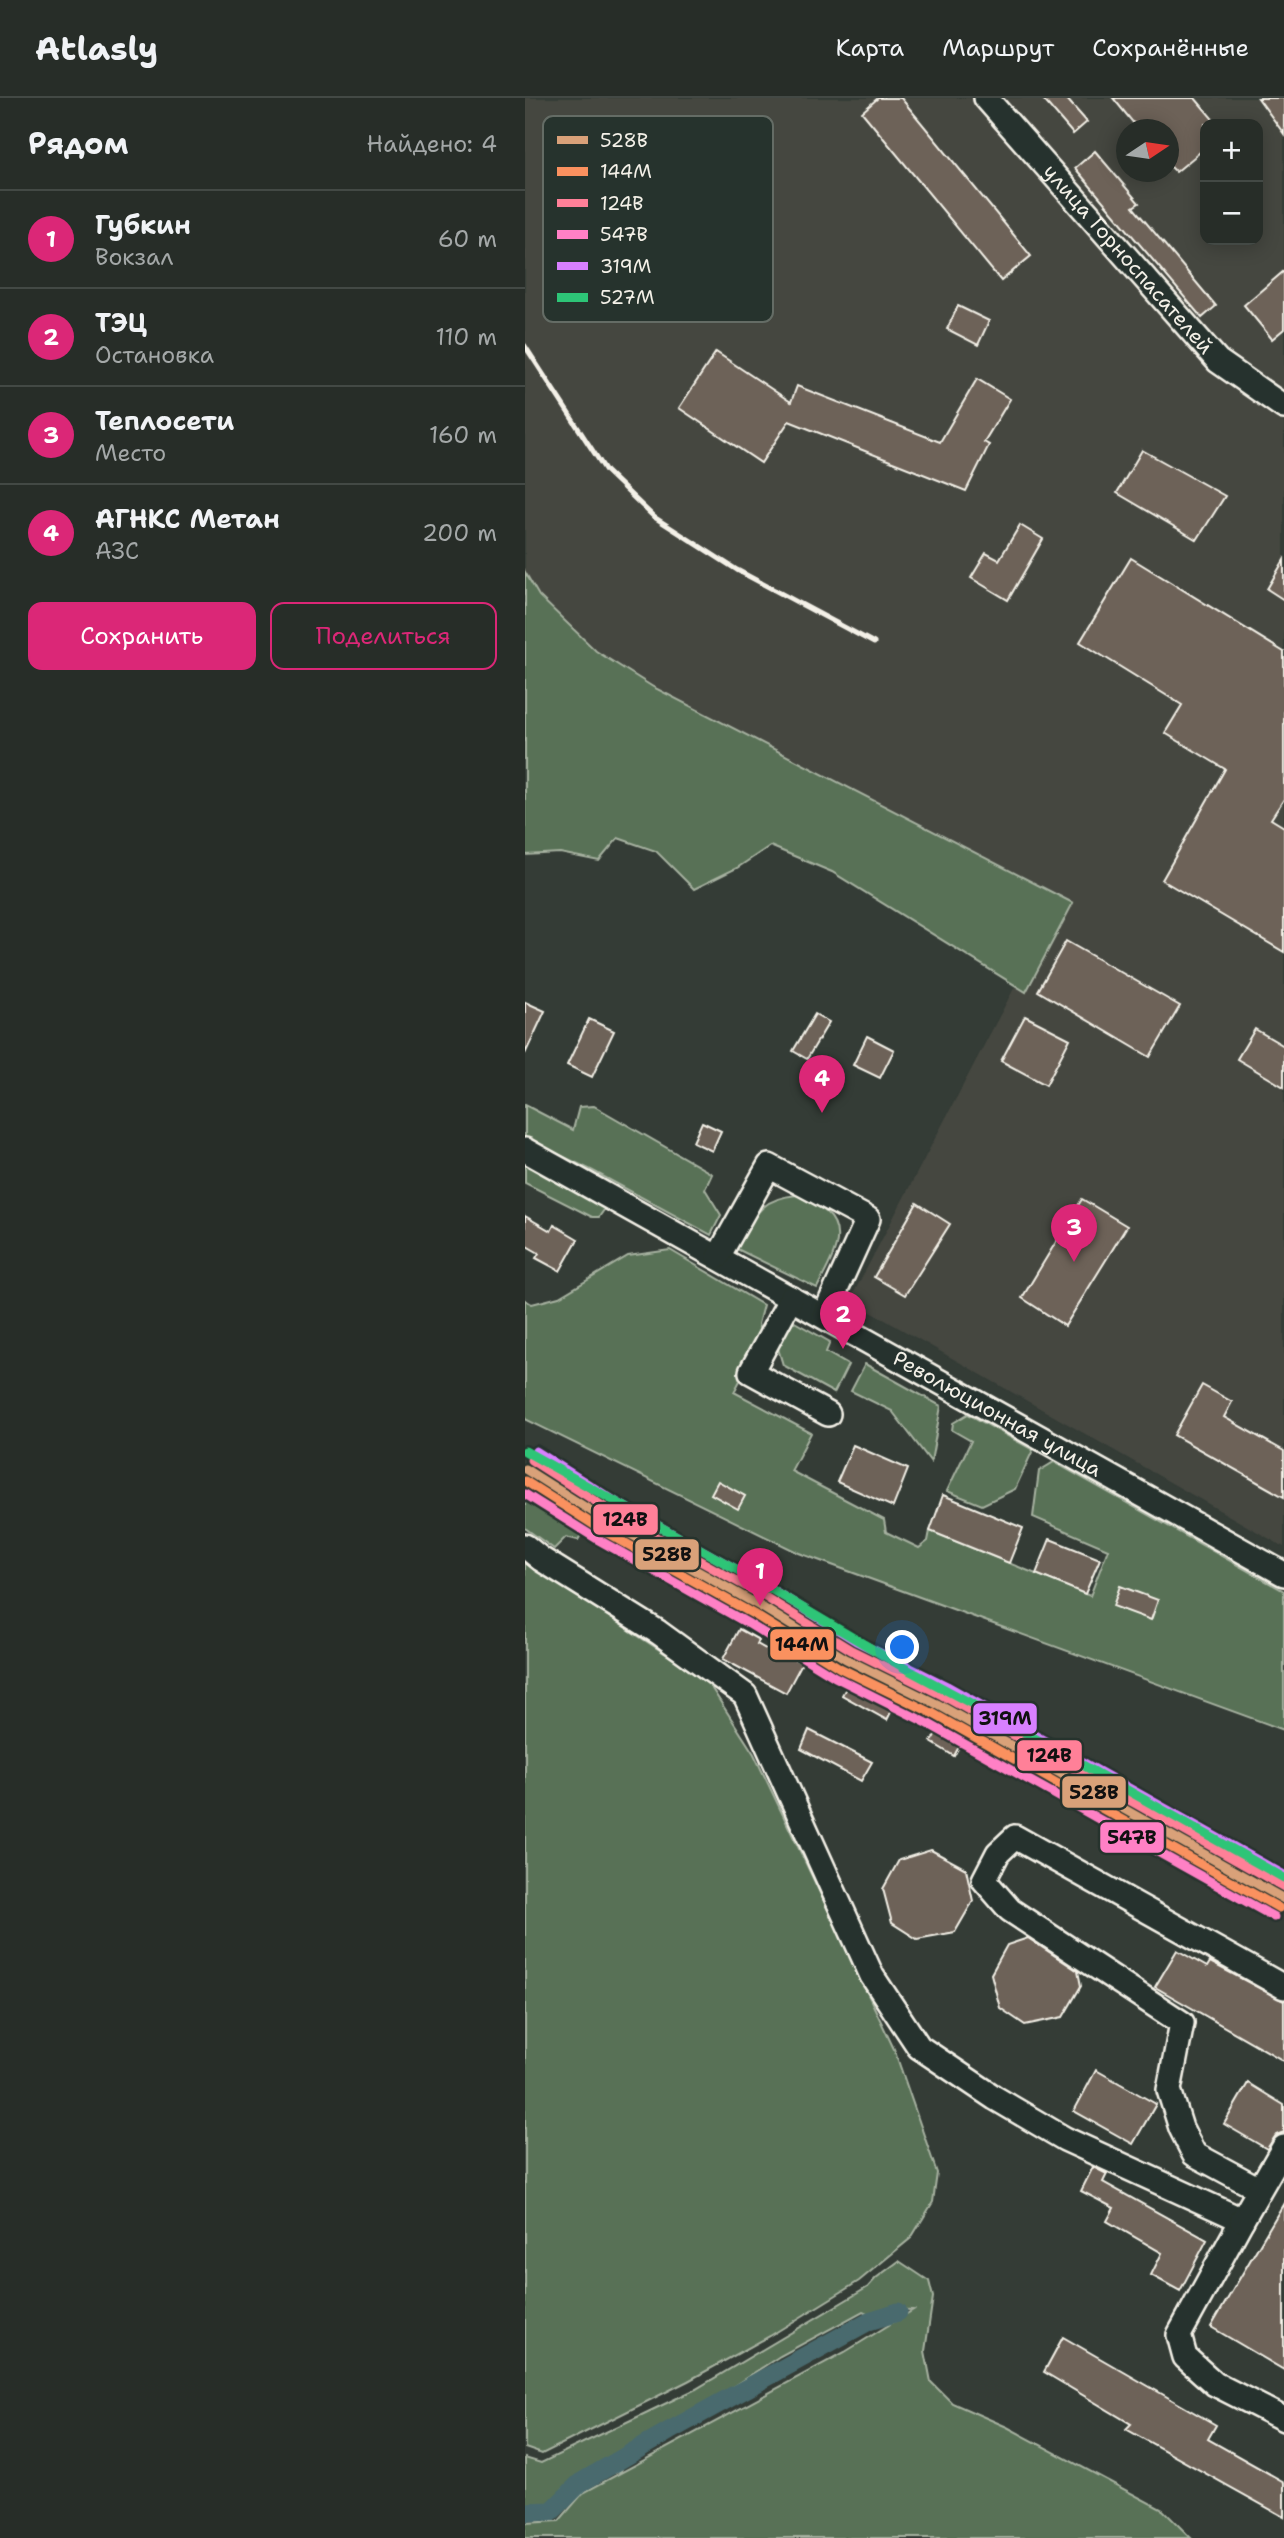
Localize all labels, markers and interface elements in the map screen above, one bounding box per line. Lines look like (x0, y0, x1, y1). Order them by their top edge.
text: Atlasly (35, 26, 158, 71)
text: Карта (836, 32, 904, 64)
text: Маршрут (942, 32, 1054, 64)
text: Сохранённые (1092, 32, 1249, 64)
legend (543, 116, 773, 322)
north arrow (1116, 119, 1179, 182)
map controls (1200, 119, 1263, 245)
button: + (1200, 119, 1263, 182)
text: Рядом (28, 123, 128, 164)
text: 528В (600, 128, 648, 153)
text: Найдено: 4 (367, 129, 497, 159)
street label: улица Горноспасателей (1037, 158, 1220, 360)
text: 144М (600, 159, 652, 184)
button: − (1200, 182, 1263, 245)
text: 124В (600, 191, 644, 216)
text: Губкин (95, 207, 191, 242)
text: 547В (600, 222, 648, 247)
text: 1 (46, 224, 56, 254)
text: 60 m (438, 224, 497, 254)
text: Вокзал (95, 242, 173, 272)
text: 319М (600, 254, 651, 279)
text: 527М (600, 285, 655, 310)
text: ТЭЦ (95, 305, 147, 340)
text: 2 (43, 322, 59, 352)
text: 110 m (435, 322, 497, 352)
text: Остановка (95, 340, 214, 370)
text: Теплосети (95, 403, 234, 438)
text: 3 (43, 420, 59, 450)
text: 160 m (429, 420, 497, 450)
text: Место (95, 438, 166, 468)
text: АГНКС Метан (95, 501, 280, 536)
text: 4 (43, 518, 59, 548)
text: 200 m (422, 518, 497, 548)
text: АЗС (95, 536, 139, 566)
button: Сохранить (28, 602, 256, 670)
button: Поделиться (270, 602, 497, 670)
pin: 4 (799, 1055, 845, 1113)
pin: 3 (1051, 1204, 1097, 1262)
pin: 2 (820, 1291, 866, 1349)
street label: Революционная улица (888, 1344, 1107, 1483)
line badge: 124В (592, 1503, 659, 1536)
text: 124В (602, 1507, 648, 1532)
line badge: 528В (634, 1538, 700, 1571)
text: 528В (642, 1542, 692, 1567)
pin: 1 (737, 1548, 783, 1606)
line badge: 144М (769, 1628, 835, 1661)
your location (885, 1630, 919, 1664)
text: 144М (775, 1632, 829, 1657)
line badge: 319М (972, 1702, 1038, 1735)
text: 319М (978, 1706, 1032, 1731)
line badge: 124В (1016, 1739, 1083, 1772)
text: 124В (1026, 1743, 1072, 1768)
line badge: 528В (1061, 1775, 1127, 1809)
text: 528В (1069, 1780, 1119, 1805)
line badge: 547В (1099, 1821, 1165, 1854)
text: 547В (1107, 1825, 1157, 1850)

